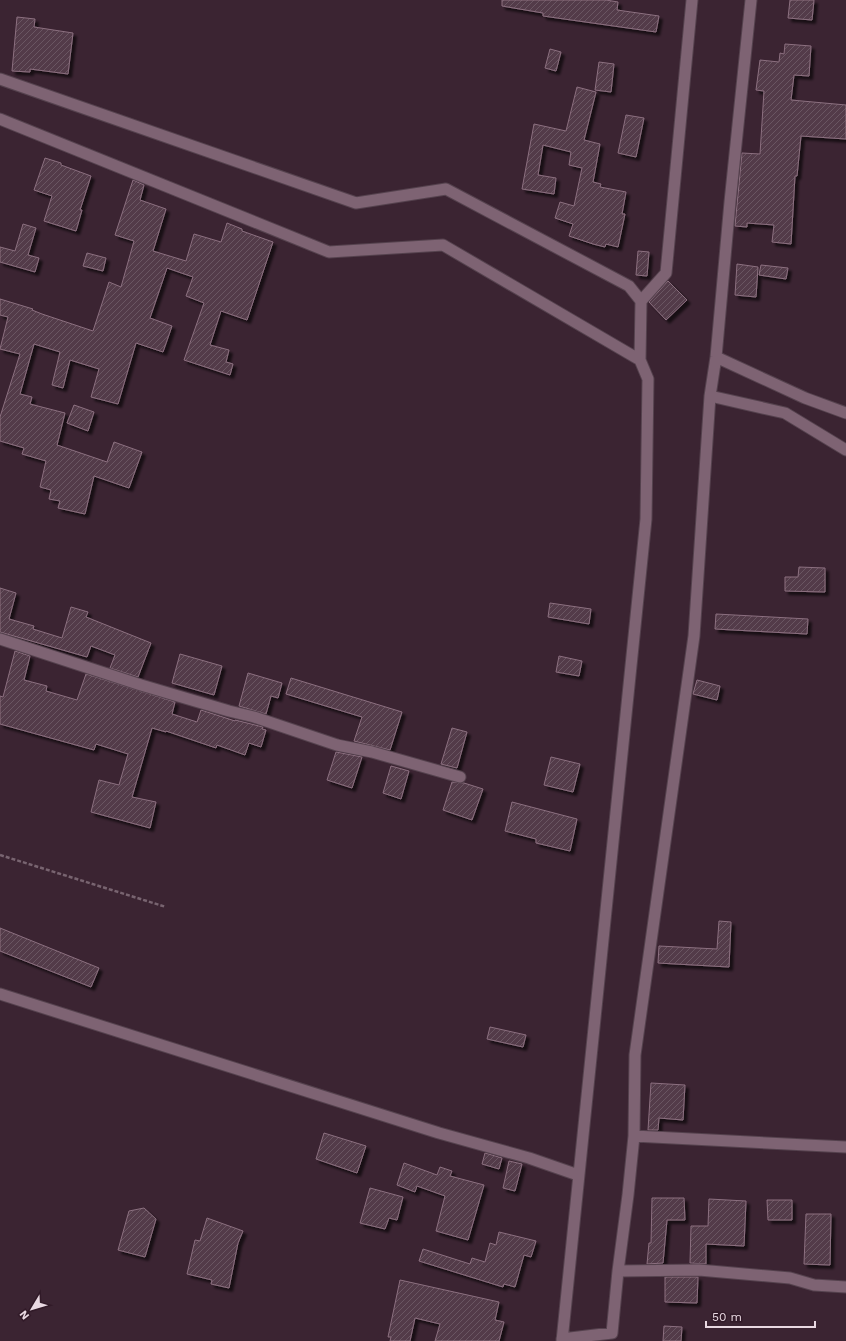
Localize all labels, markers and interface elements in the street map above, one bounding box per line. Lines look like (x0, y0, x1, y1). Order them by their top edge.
north arrow (12, 1289, 52, 1329)
scale bar (706, 1303, 815, 1329)
text: N (17, 1308, 32, 1322)
text: 50 m (712, 1310, 742, 1324)

